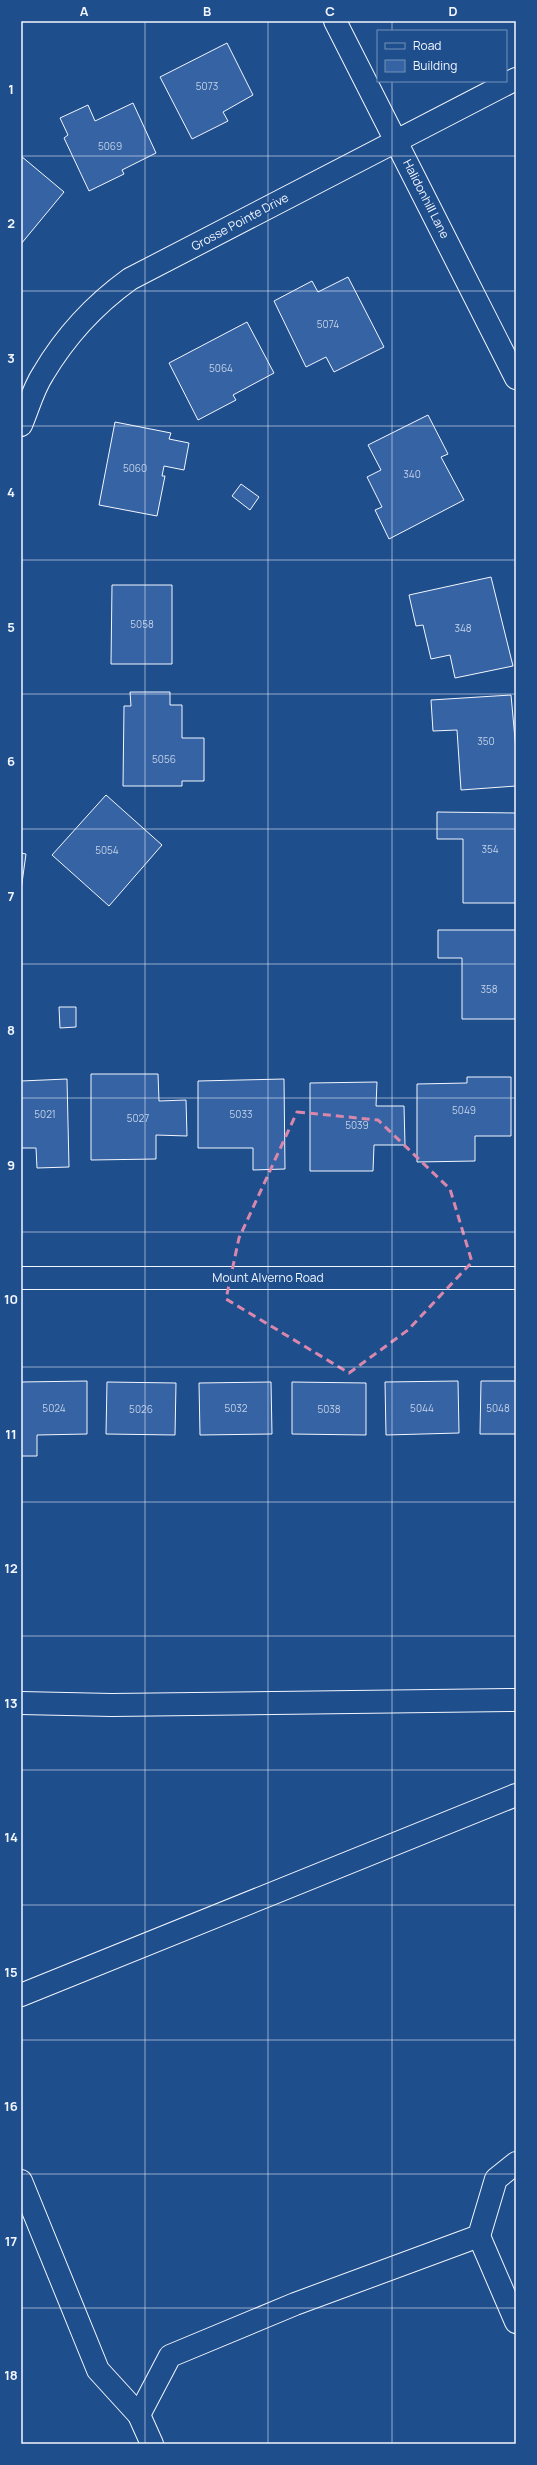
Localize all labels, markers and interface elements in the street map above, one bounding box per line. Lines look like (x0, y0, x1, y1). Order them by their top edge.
text: A (80, 2, 89, 20)
text: B (203, 2, 211, 20)
text: C (325, 2, 335, 20)
text: D (448, 2, 458, 20)
legend (377, 30, 507, 82)
text: Road (413, 37, 441, 54)
text: Building (413, 57, 457, 74)
house number: 5073 (196, 79, 218, 93)
text: 1 (8, 80, 14, 98)
house number: 5069 (98, 139, 122, 153)
street label: Halidonhill Lane (399, 156, 454, 241)
street label: Grosse Pointe Drive (188, 189, 291, 254)
text: 2 (7, 214, 15, 232)
house number: 5074 (317, 317, 339, 331)
text: 3 (7, 349, 15, 367)
house number: 5064 (209, 361, 233, 375)
house number: 5060 (123, 461, 147, 475)
house number: 340 (403, 467, 421, 481)
text: 4 (7, 483, 15, 501)
house number: 5058 (130, 617, 154, 631)
text: 5 (7, 618, 15, 636)
house number: 348 (454, 621, 472, 635)
house number: 350 (477, 734, 495, 748)
text: 6 (7, 752, 15, 770)
house number: 5056 (152, 752, 176, 766)
house number: 354 (481, 842, 499, 856)
house number: 5054 (95, 843, 119, 857)
text: 7 (8, 887, 15, 905)
house number: 358 (480, 982, 498, 996)
text: 8 (7, 1021, 15, 1039)
house number: 5049 (452, 1103, 476, 1117)
house number: 5021 (34, 1107, 56, 1121)
house number: 5033 (230, 1107, 252, 1121)
house number: 5027 (127, 1111, 149, 1125)
house number: 5039 (345, 1118, 369, 1132)
text: 9 (7, 1156, 15, 1174)
street label: Mount Alverno Road (212, 1269, 324, 1286)
text: 10 (4, 1290, 18, 1308)
house number: 5024 (42, 1401, 66, 1415)
house number: 5032 (224, 1401, 248, 1415)
house number: 5044 (410, 1401, 434, 1415)
house number: 5048 (486, 1401, 510, 1415)
house number: 5026 (129, 1402, 153, 1416)
house number: 5038 (317, 1402, 341, 1416)
text: 11 (5, 1425, 17, 1443)
text: 12 (4, 1559, 18, 1577)
text: 13 (4, 1694, 18, 1712)
text: 14 (4, 1828, 18, 1846)
text: 15 (4, 1963, 18, 1981)
text: 16 (4, 2097, 18, 2115)
text: 17 (5, 2232, 17, 2250)
text: 18 (4, 2366, 18, 2384)

